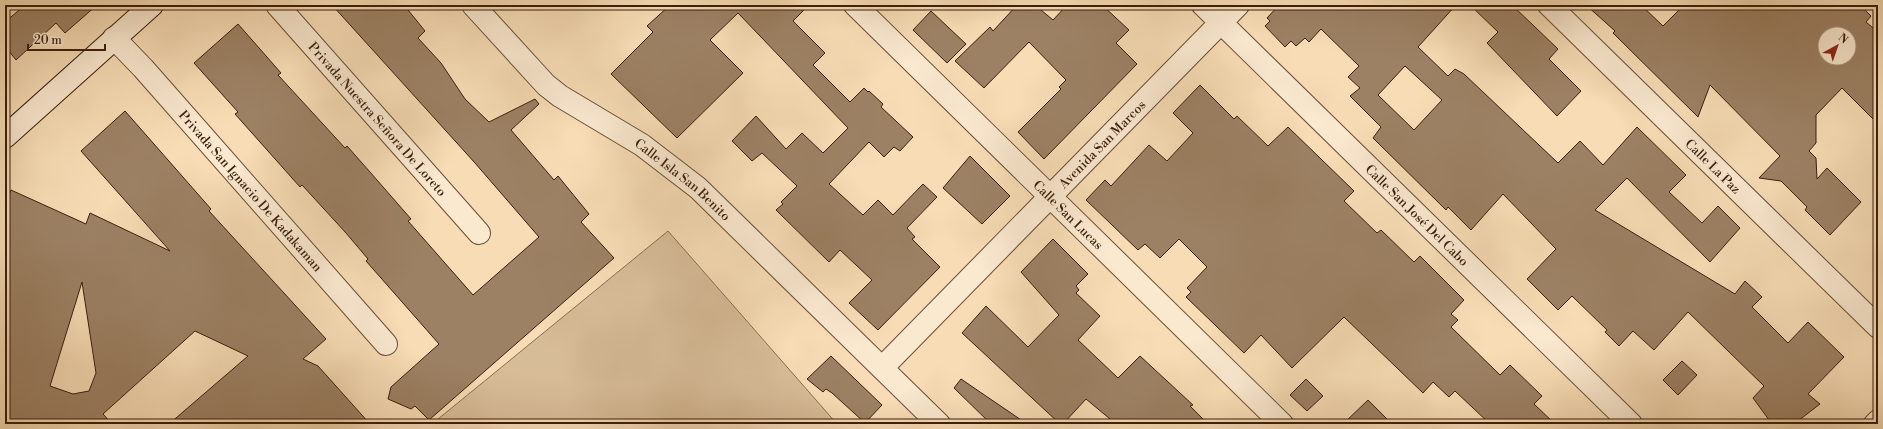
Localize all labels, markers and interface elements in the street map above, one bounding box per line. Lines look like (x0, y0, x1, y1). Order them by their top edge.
scale bar (28, 26, 105, 52)
north arrow (1817, 26, 1857, 66)
text: N (1835, 31, 1851, 47)
text: 20 m (34, 33, 62, 48)
street label: Privada Nuestra Señora De Loreto (305, 39, 450, 200)
street label: Avenida San Marcos (1055, 97, 1150, 193)
street label: Privada San Ignacio De Kadakaman (175, 107, 326, 275)
street label: Calle Isla San Benito (632, 136, 733, 224)
street label: Calle La Paz (1682, 136, 1744, 197)
street label: Calle San José Del Cabo (1362, 161, 1472, 270)
street label: Calle San Lucas (1029, 177, 1106, 253)

